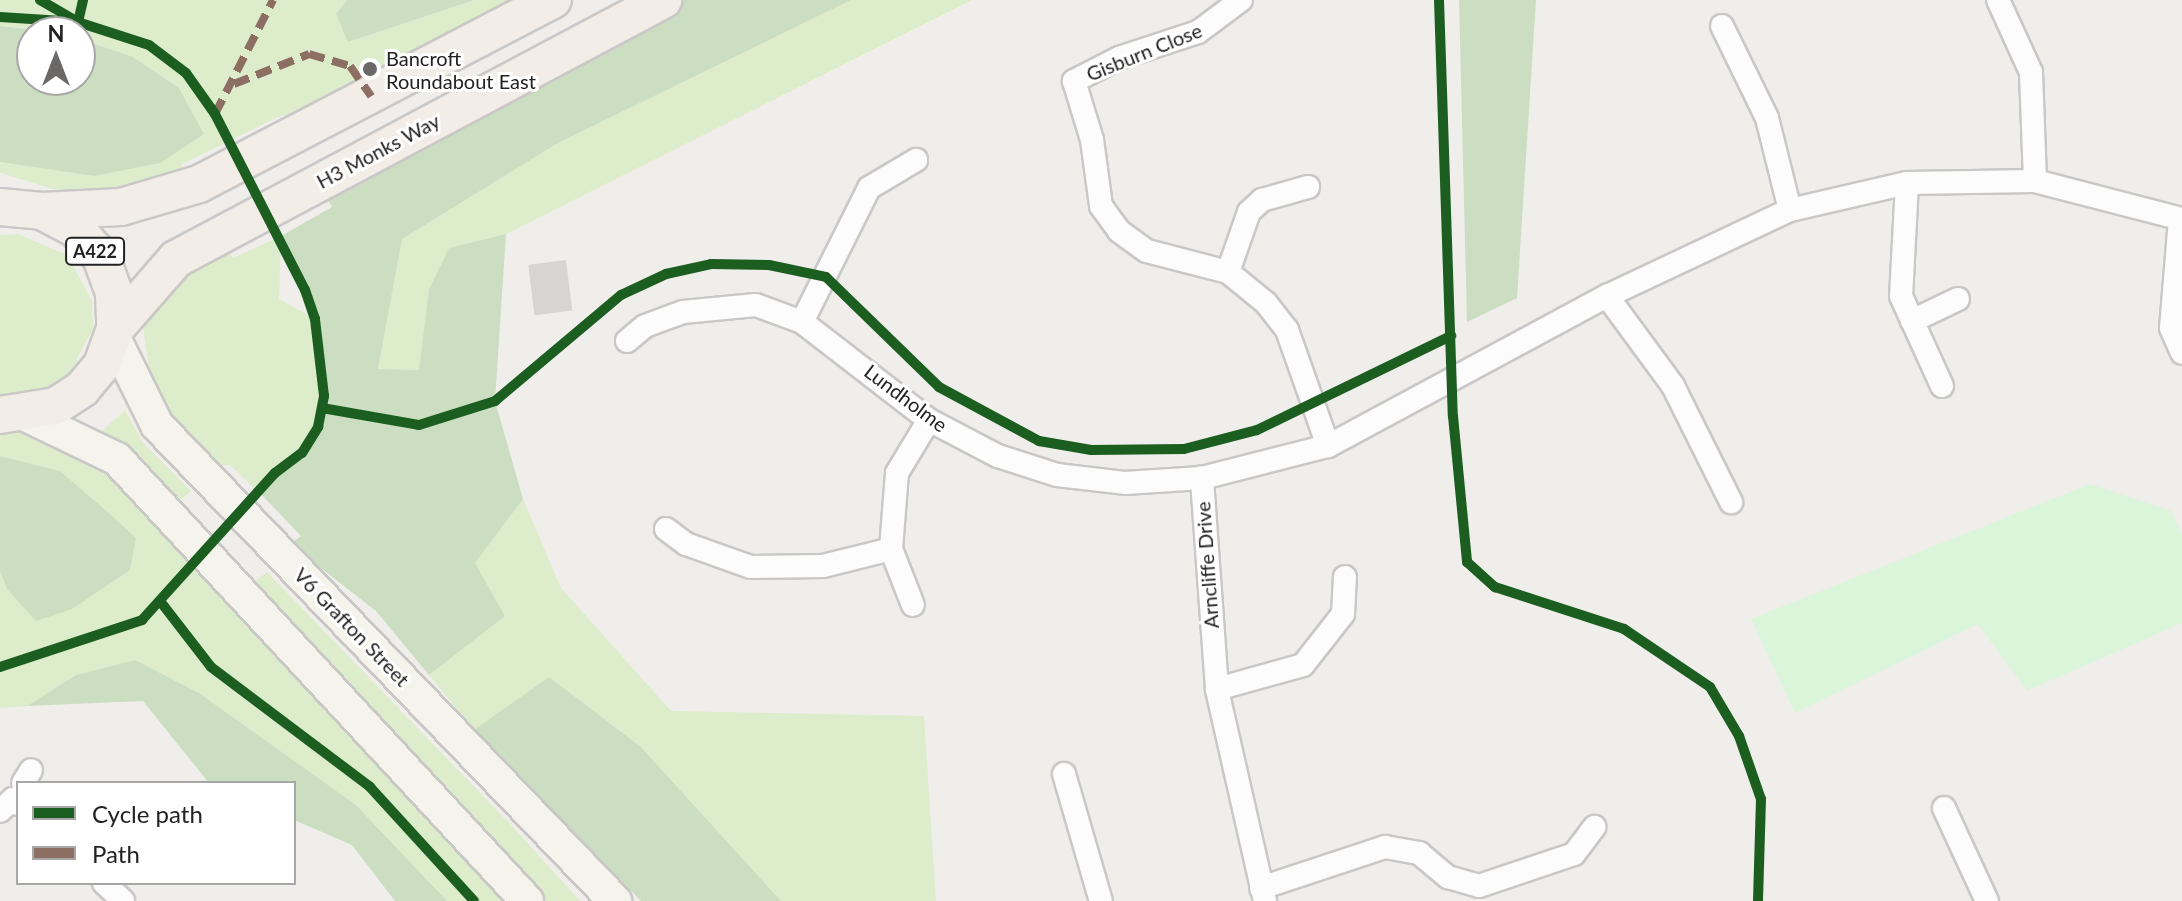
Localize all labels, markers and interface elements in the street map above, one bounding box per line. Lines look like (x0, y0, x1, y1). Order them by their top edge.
north arrow (16, 16, 96, 96)
street label: Gisburn Close (1083, 18, 1205, 86)
text: N (48, 20, 64, 47)
place label: Bancroft Roundabout East (386, 46, 536, 93)
marker: Bancroft Roundabout East (361, 60, 379, 78)
street label: H3 Monks Way (312, 108, 444, 194)
road number: A422 (65, 237, 125, 265)
street label: Lundholme (860, 359, 952, 437)
street label: Arncliffe Drive (1191, 501, 1223, 629)
street label: V6 Grafton Street (289, 563, 415, 691)
legend (16, 781, 296, 885)
text: Cycle path (92, 799, 203, 828)
text: Path (92, 839, 140, 868)

